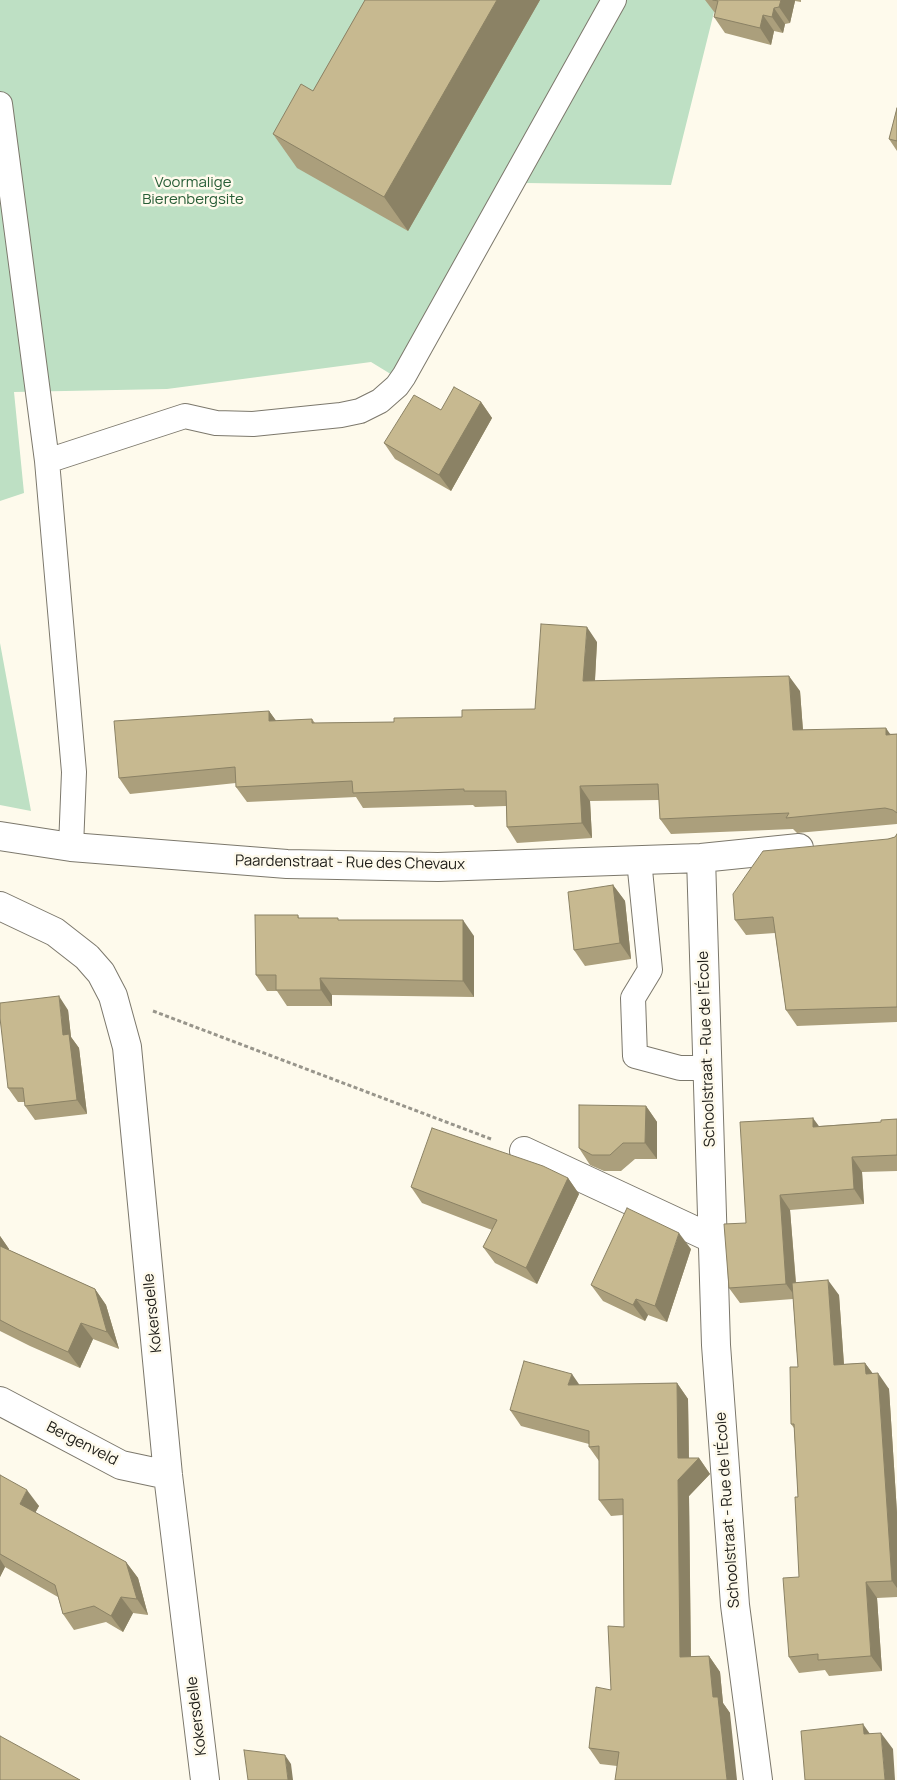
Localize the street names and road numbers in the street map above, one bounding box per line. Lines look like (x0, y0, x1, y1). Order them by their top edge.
street label: Paardenstraat - Rue des Chevaux (235, 852, 465, 874)
street label: Schoolstraat - Rue de l'École (695, 951, 719, 1147)
street label: Kokersdelle (140, 1272, 166, 1354)
street label: Schoolstraat - Rue de l'École (712, 1411, 744, 1609)
street label: Bergenveld (43, 1418, 121, 1470)
street label: Kokersdelle (183, 1675, 211, 1757)

